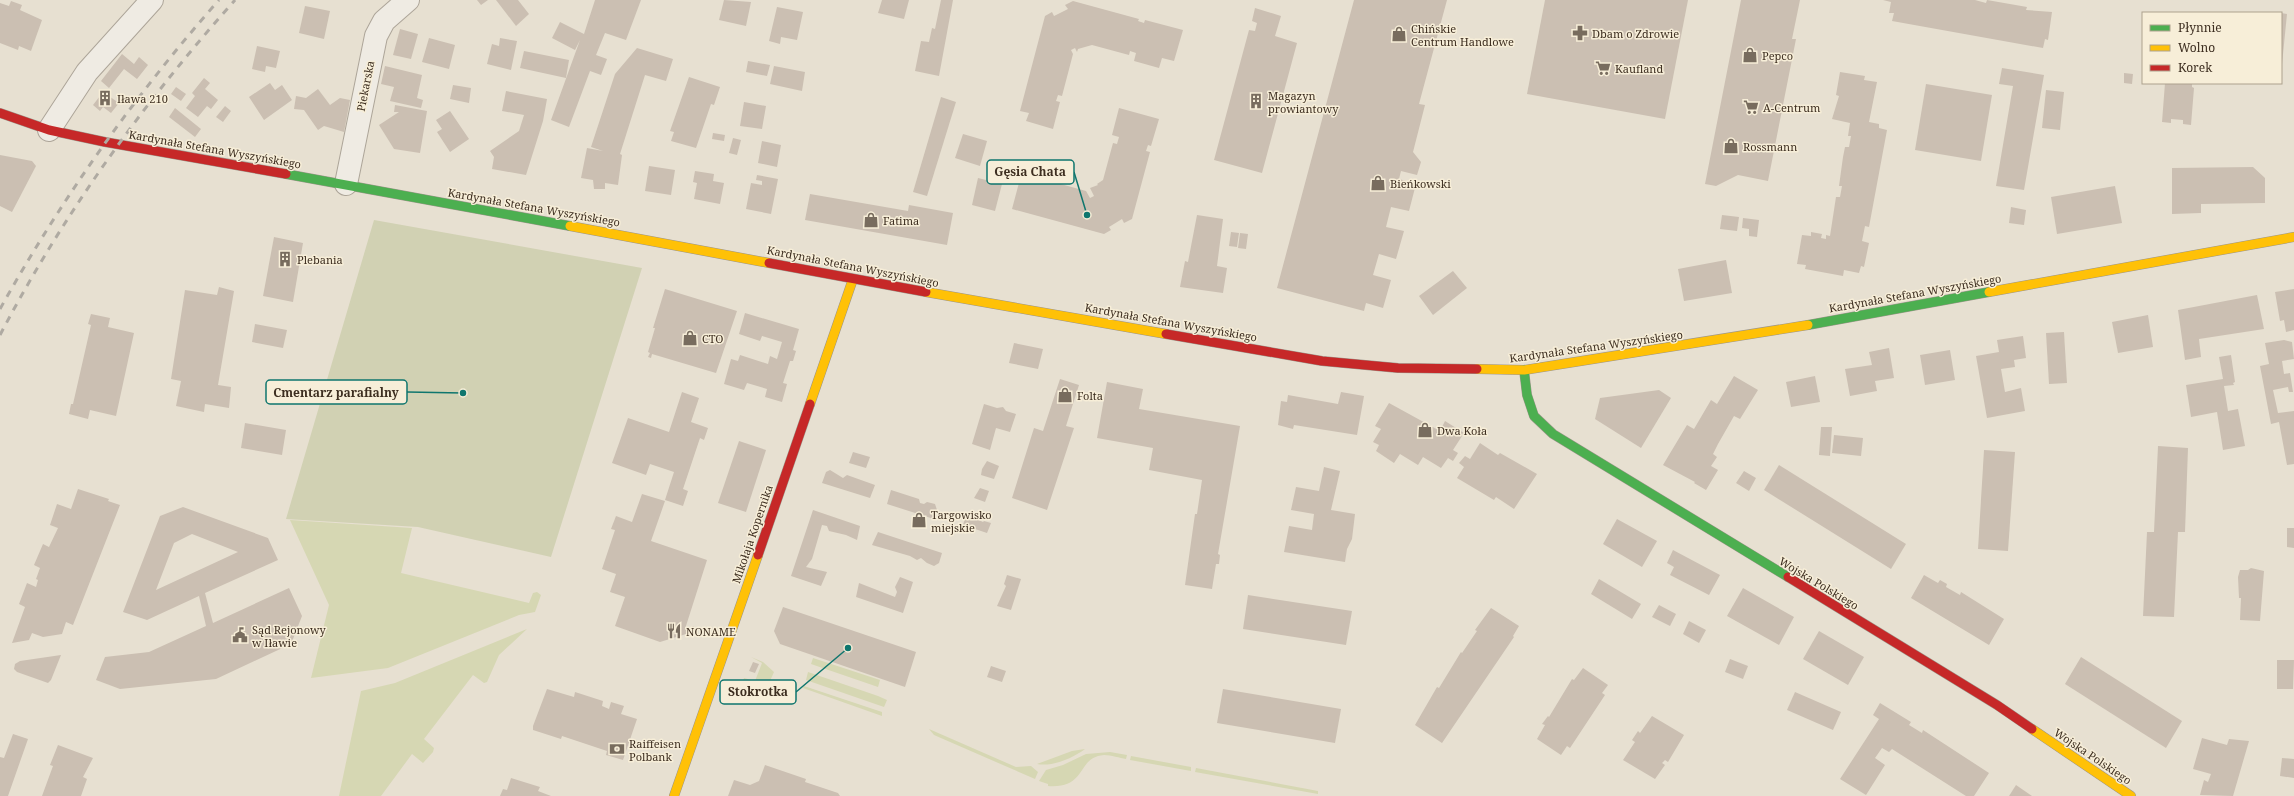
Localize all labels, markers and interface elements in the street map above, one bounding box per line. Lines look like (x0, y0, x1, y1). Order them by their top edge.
legend (2142, 12, 2282, 84)
text: Płynnie (2178, 19, 2222, 36)
place label: Chińskie Centrum Handlowe (1411, 21, 1514, 49)
pharmacy icon: Dbam o Zdrowie (1571, 24, 1589, 42)
shop icon: Chińskie Centrum Handlowe (1390, 25, 1408, 43)
place label: Dbam o Zdrowie (1592, 26, 1679, 41)
text: Wolno (2178, 39, 2215, 56)
shop icon: Pepco (1741, 46, 1759, 64)
place label: Pepco (1762, 48, 1793, 63)
street label: Piekarska (353, 59, 377, 113)
supermarket icon: Kaufland (1594, 59, 1612, 77)
text: Korek (2178, 59, 2213, 76)
place label: Kaufland (1615, 61, 1663, 76)
place label: Magazyn prowiantowy (1268, 88, 1339, 116)
building icon: Iława 210 (96, 89, 114, 107)
place label: Iława 210 (117, 91, 168, 106)
building icon: Magazyn prowiantowy (1247, 92, 1265, 110)
supermarket icon: A-Centrum (1742, 98, 1760, 116)
place label: A-Centrum (1763, 100, 1821, 115)
street label: Kardynała Stefana Wyszyńskiego (128, 126, 302, 172)
shop icon: Rossmann (1722, 137, 1740, 155)
place label: Rossmann (1743, 139, 1797, 154)
callout: Gęsia Chata (987, 160, 1074, 184)
text: Gęsia Chata (994, 163, 1066, 180)
shop icon: Bieńkowski (1369, 174, 1387, 192)
place label: Bieńkowski (1390, 176, 1451, 191)
street label: Kardynała Stefana Wyszyńskiego (447, 184, 621, 230)
shop icon: Fatima (862, 211, 880, 229)
place label: Fatima (883, 213, 919, 228)
street label: Kardynała Stefana Wyszyńskiego (766, 242, 940, 290)
building icon: Plebania (276, 250, 294, 268)
place label: Plebania (297, 252, 343, 267)
street label: Kardynała Stefana Wyszyńskiego (1828, 270, 2002, 316)
street label: Kardynała Stefana Wyszyńskiego (1084, 299, 1258, 345)
street label: Kardynała Stefana Wyszyńskiego (1508, 326, 1684, 366)
shop icon: CTO (681, 329, 699, 347)
place label: CTO (702, 331, 723, 346)
callout: Cmentarz parafialny (266, 380, 407, 404)
text: Cmentarz parafialny (273, 384, 399, 401)
shop icon: Folta (1056, 386, 1074, 404)
place label: Folta (1077, 388, 1103, 403)
shop icon: Dwa Koła (1416, 421, 1434, 439)
place label: Dwa Koła (1437, 423, 1487, 438)
street label: Mikołaja Kopernika (728, 483, 776, 585)
place label: Targowisko miejskie (931, 507, 992, 535)
shop icon: Targowisko miejskie (910, 511, 928, 529)
street label: Wojska Polskiego (1776, 553, 1862, 613)
place label: Sąd Rejonowy w Iławie (252, 622, 326, 650)
restaurant icon: NONAME (665, 622, 683, 640)
place label: NONAME (686, 624, 736, 639)
public building icon: Sąd Rejonowy w Iławie (231, 626, 249, 644)
callout: Stokrotka (720, 680, 796, 704)
text: Stokrotka (728, 683, 788, 700)
street label: Wojska Polskiego (2051, 725, 2135, 787)
place label: Raiffeisen Polbank (629, 736, 681, 764)
bank icon: Raiffeisen Polbank (608, 740, 626, 758)

